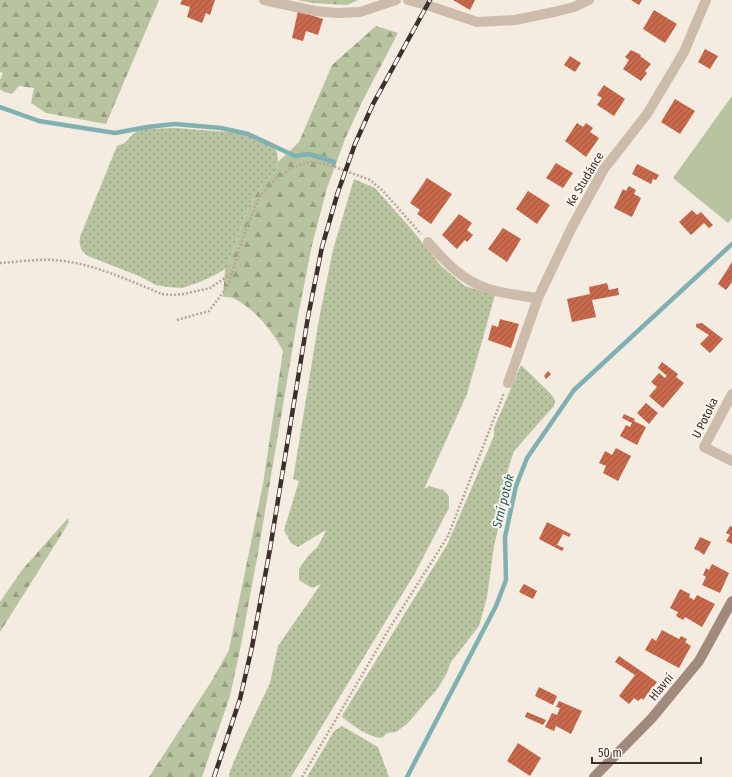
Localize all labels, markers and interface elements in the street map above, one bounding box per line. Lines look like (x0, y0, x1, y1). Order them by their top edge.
street label: Ke Studánce (563, 149, 607, 209)
street label: U Potoka (689, 395, 721, 441)
water label: Srní potok (489, 472, 517, 530)
street label: Hlavní (646, 671, 676, 703)
scale bar (592, 739, 701, 765)
text: 50 m (598, 746, 622, 760)

